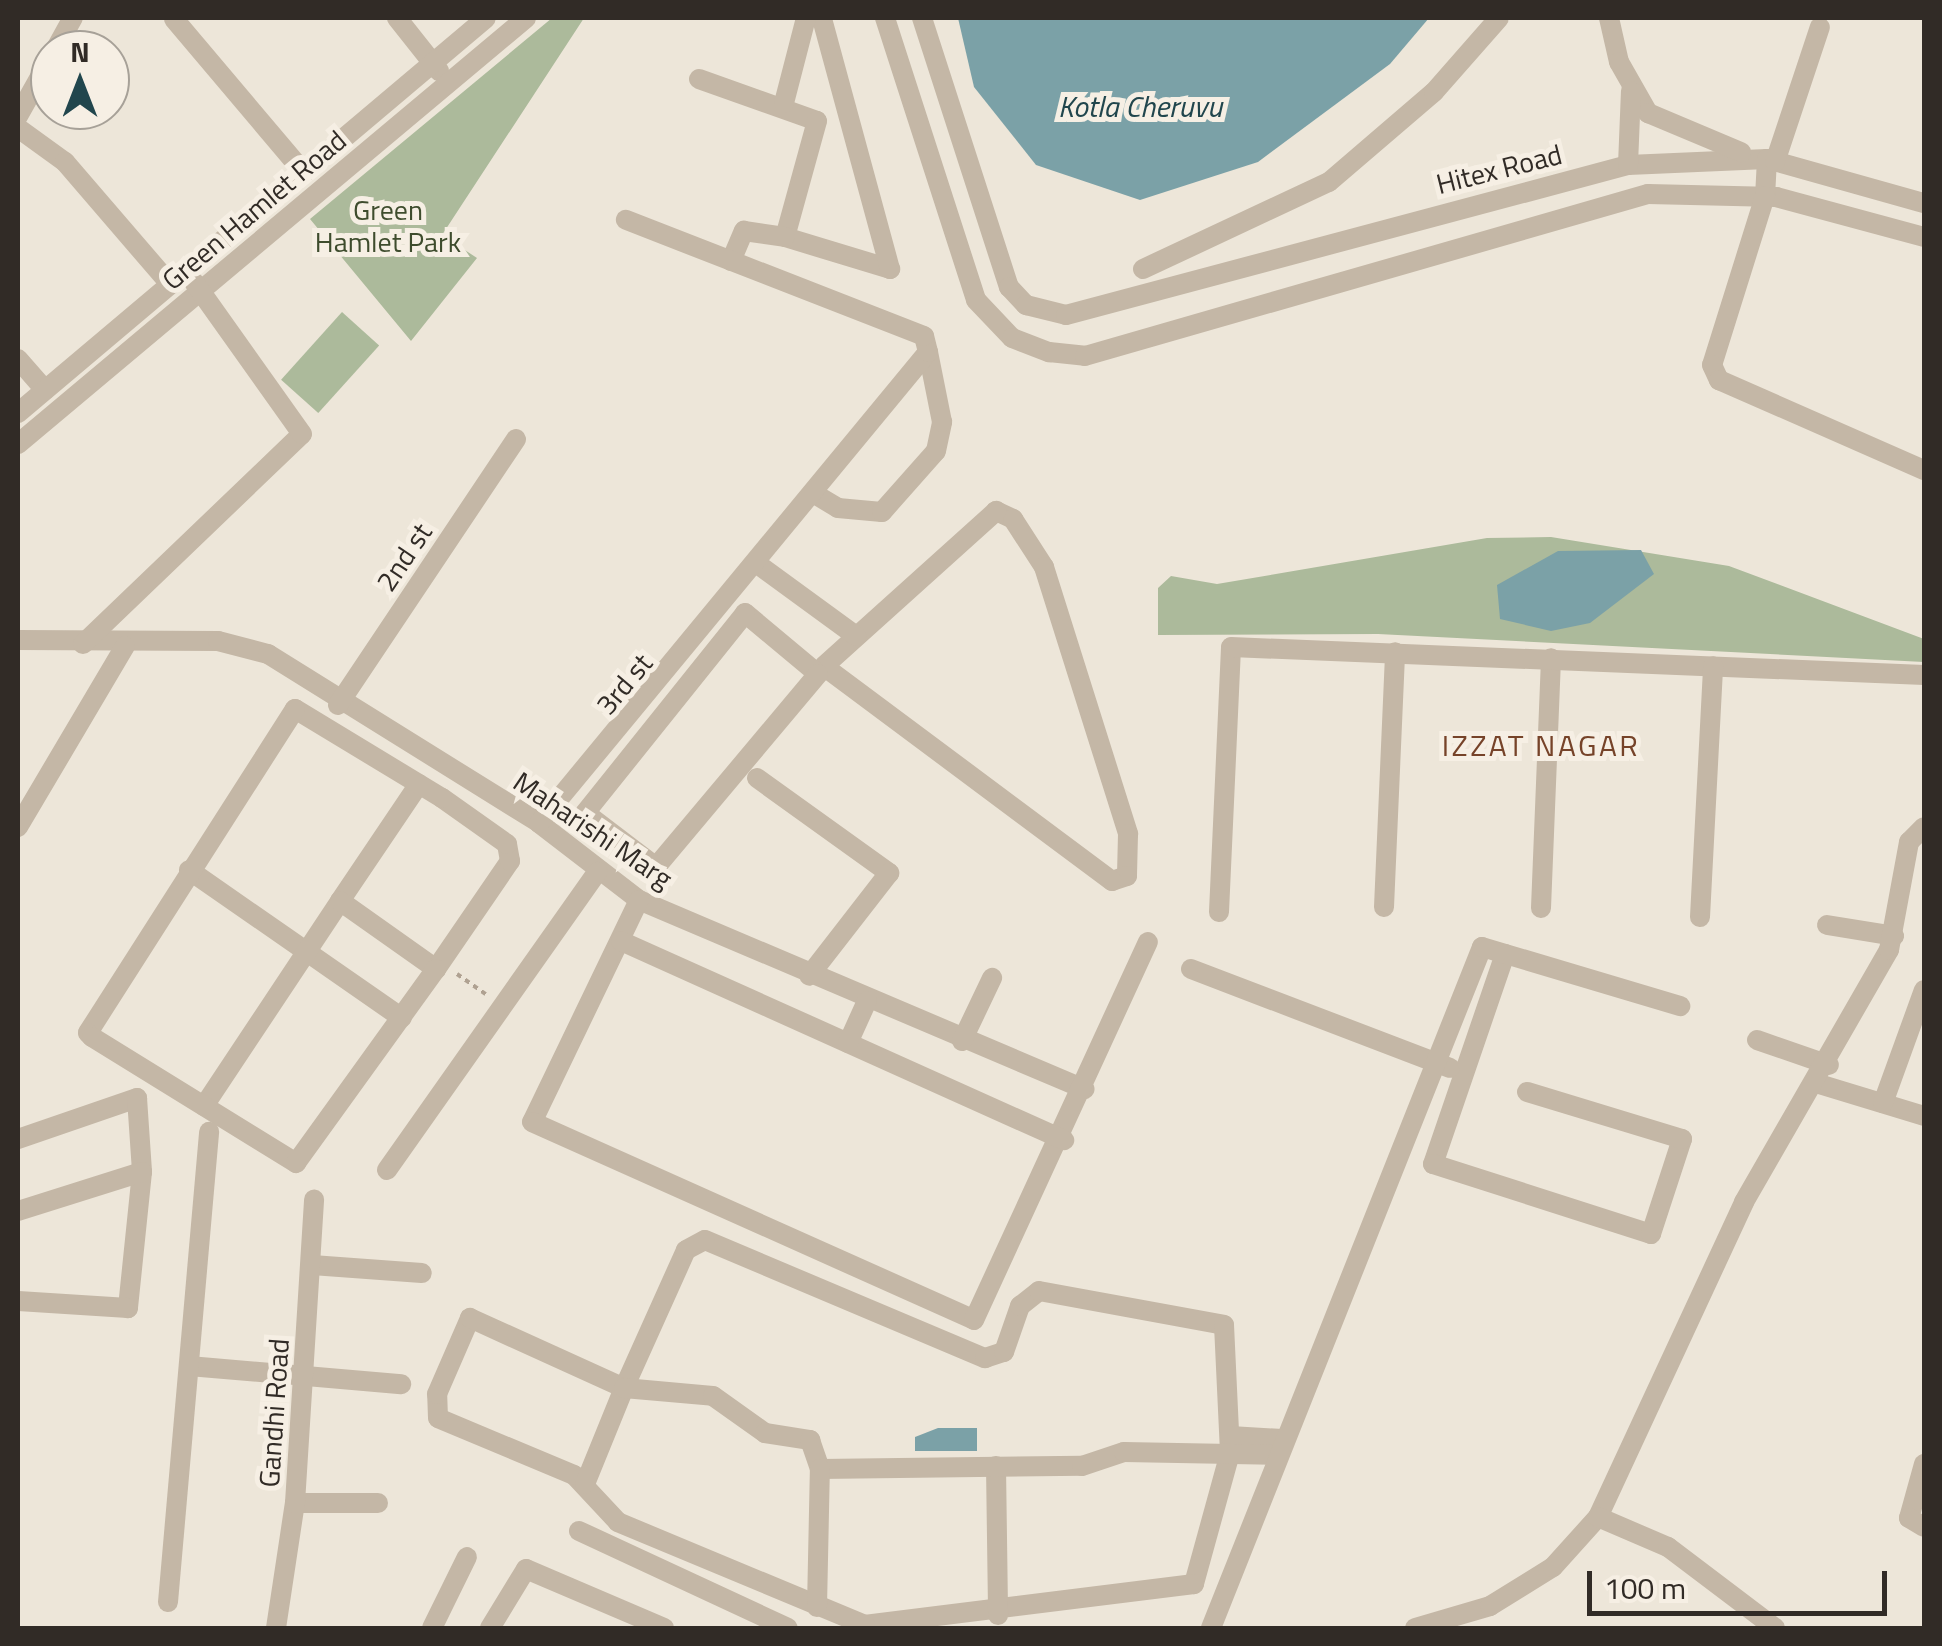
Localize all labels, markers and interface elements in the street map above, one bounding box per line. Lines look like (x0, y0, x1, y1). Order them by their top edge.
north arrow (30, 30, 130, 130)
text: N (70, 30, 90, 73)
water label: Kotla Cheruvu (1058, 88, 1222, 124)
street label: Green Hamlet Road (155, 123, 353, 297)
street label: Hitex Road (1433, 137, 1565, 201)
park label: Green Hamlet Park (315, 193, 461, 259)
street label: 2nd st (369, 517, 439, 597)
street label: 3rd st (589, 647, 659, 721)
district label: IZZAT NAGAR (1442, 727, 1640, 763)
street label: Maharishi Marg (507, 765, 679, 895)
street label: Gandhi Road (252, 1337, 296, 1489)
scale bar (1592, 1551, 1892, 1613)
text: 100 m (1604, 1565, 1686, 1611)

